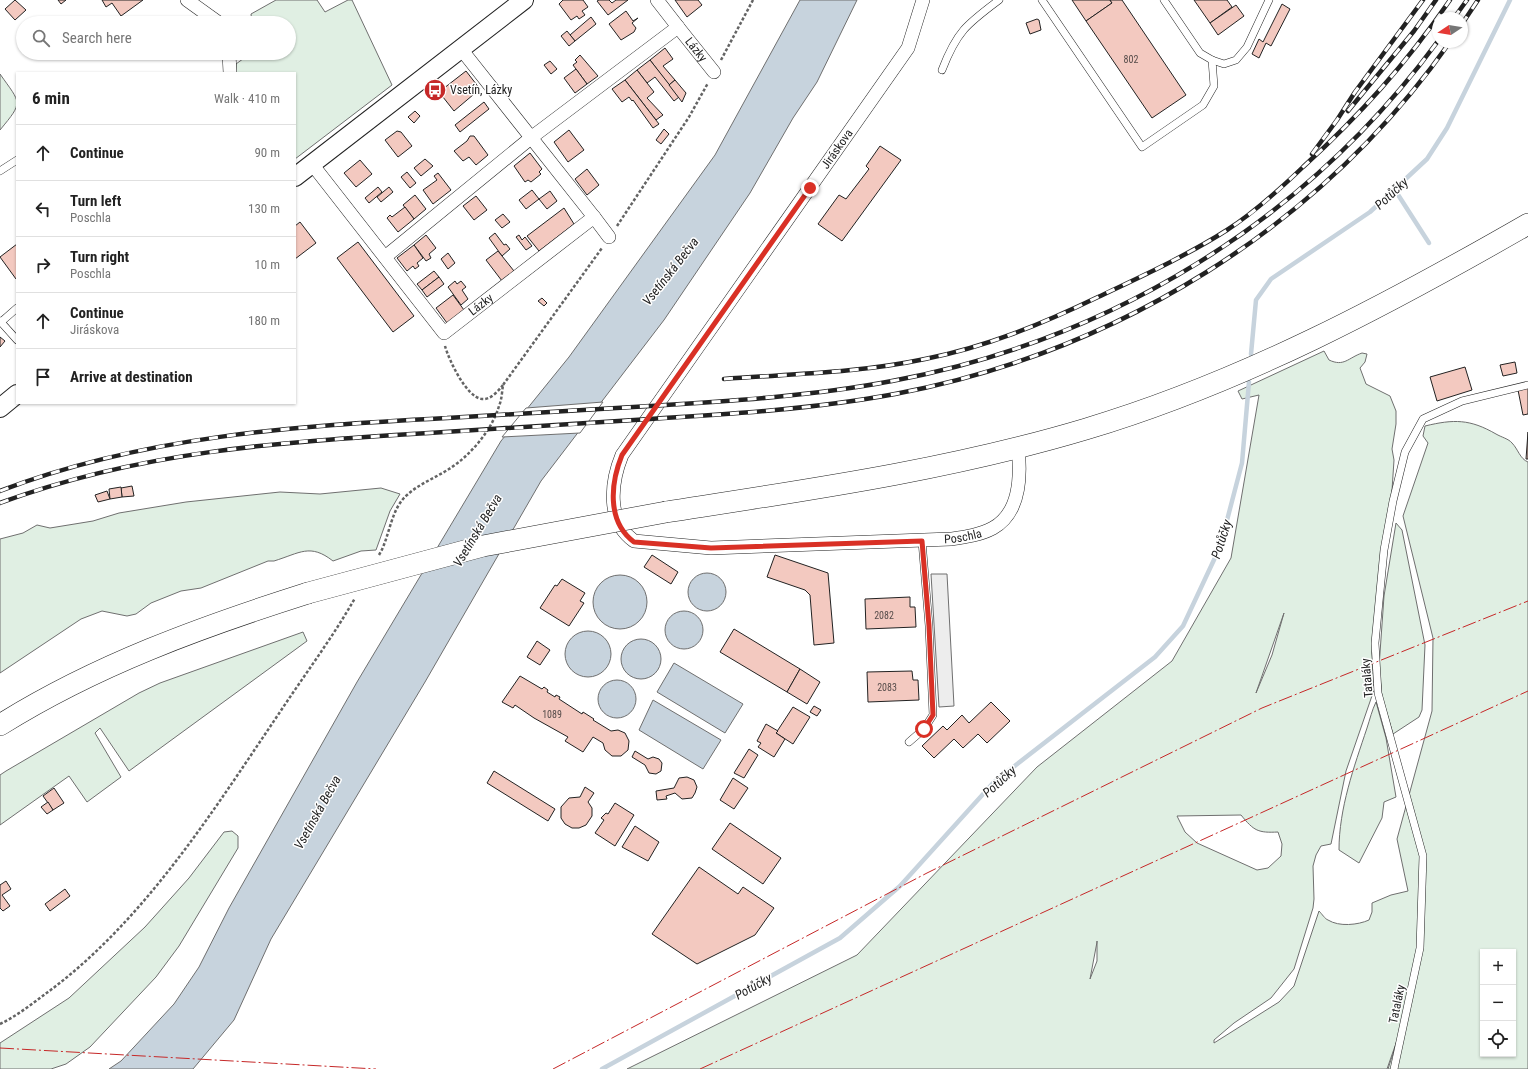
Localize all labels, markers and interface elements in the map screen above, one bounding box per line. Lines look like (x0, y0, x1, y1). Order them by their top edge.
north arrow (1432, 12, 1468, 48)
search box (16, 16, 296, 60)
icon: search (30, 27, 52, 49)
text: Search here (62, 29, 132, 47)
street label: Lázky (682, 35, 710, 65)
house number: 802 (1124, 54, 1138, 65)
bus stop icon: Vsetín, Lázky (422, 77, 448, 103)
place label: Vsetín, Lázky (450, 83, 512, 97)
text: 6 min (32, 88, 70, 108)
text: Walk · 410 m (214, 91, 280, 106)
street label: Jiráskova (818, 126, 856, 172)
icon: ahead (32, 142, 54, 164)
text: Continue (70, 144, 124, 162)
text: 90 m (254, 145, 280, 160)
water label: Potůčky (1372, 174, 1412, 212)
route end (801, 179, 819, 197)
text: Turn left (70, 192, 121, 210)
icon: left (32, 198, 54, 220)
text: 130 m (248, 201, 280, 216)
text: Poschla (70, 210, 111, 225)
water label: Vsetínská Bečva (639, 234, 702, 308)
text: Turn right (70, 248, 129, 266)
icon: right (32, 254, 54, 276)
text: 10 m (254, 257, 280, 272)
text: Poschla (70, 266, 111, 281)
street label: Lázky (466, 291, 496, 318)
text: Continue (70, 304, 124, 322)
icon: ahead (32, 310, 54, 332)
text: 180 m (248, 313, 280, 328)
text: Jiráskova (70, 322, 119, 337)
icon: arrive (32, 366, 54, 388)
text: Arrive at destination (70, 368, 193, 386)
water label: Vsetínská Bečva (450, 491, 505, 569)
water label: Potůčky (1208, 517, 1235, 560)
street label: Poschla (944, 526, 984, 546)
house number: 2082 (874, 610, 894, 621)
street label: Tataláky (1358, 658, 1376, 698)
house number: 2083 (877, 682, 897, 693)
house number: 1089 (542, 709, 562, 720)
route start (915, 720, 933, 738)
water label: Potůčky (980, 762, 1020, 800)
water label: Vsetínská Bečva (291, 773, 344, 852)
map controls (1480, 949, 1516, 1057)
button: + (1480, 949, 1516, 985)
water label: Potůčky (732, 970, 775, 1003)
street label: Tataláky (1386, 983, 1408, 1025)
button: − (1480, 985, 1516, 1021)
button: locate (1480, 1021, 1516, 1057)

